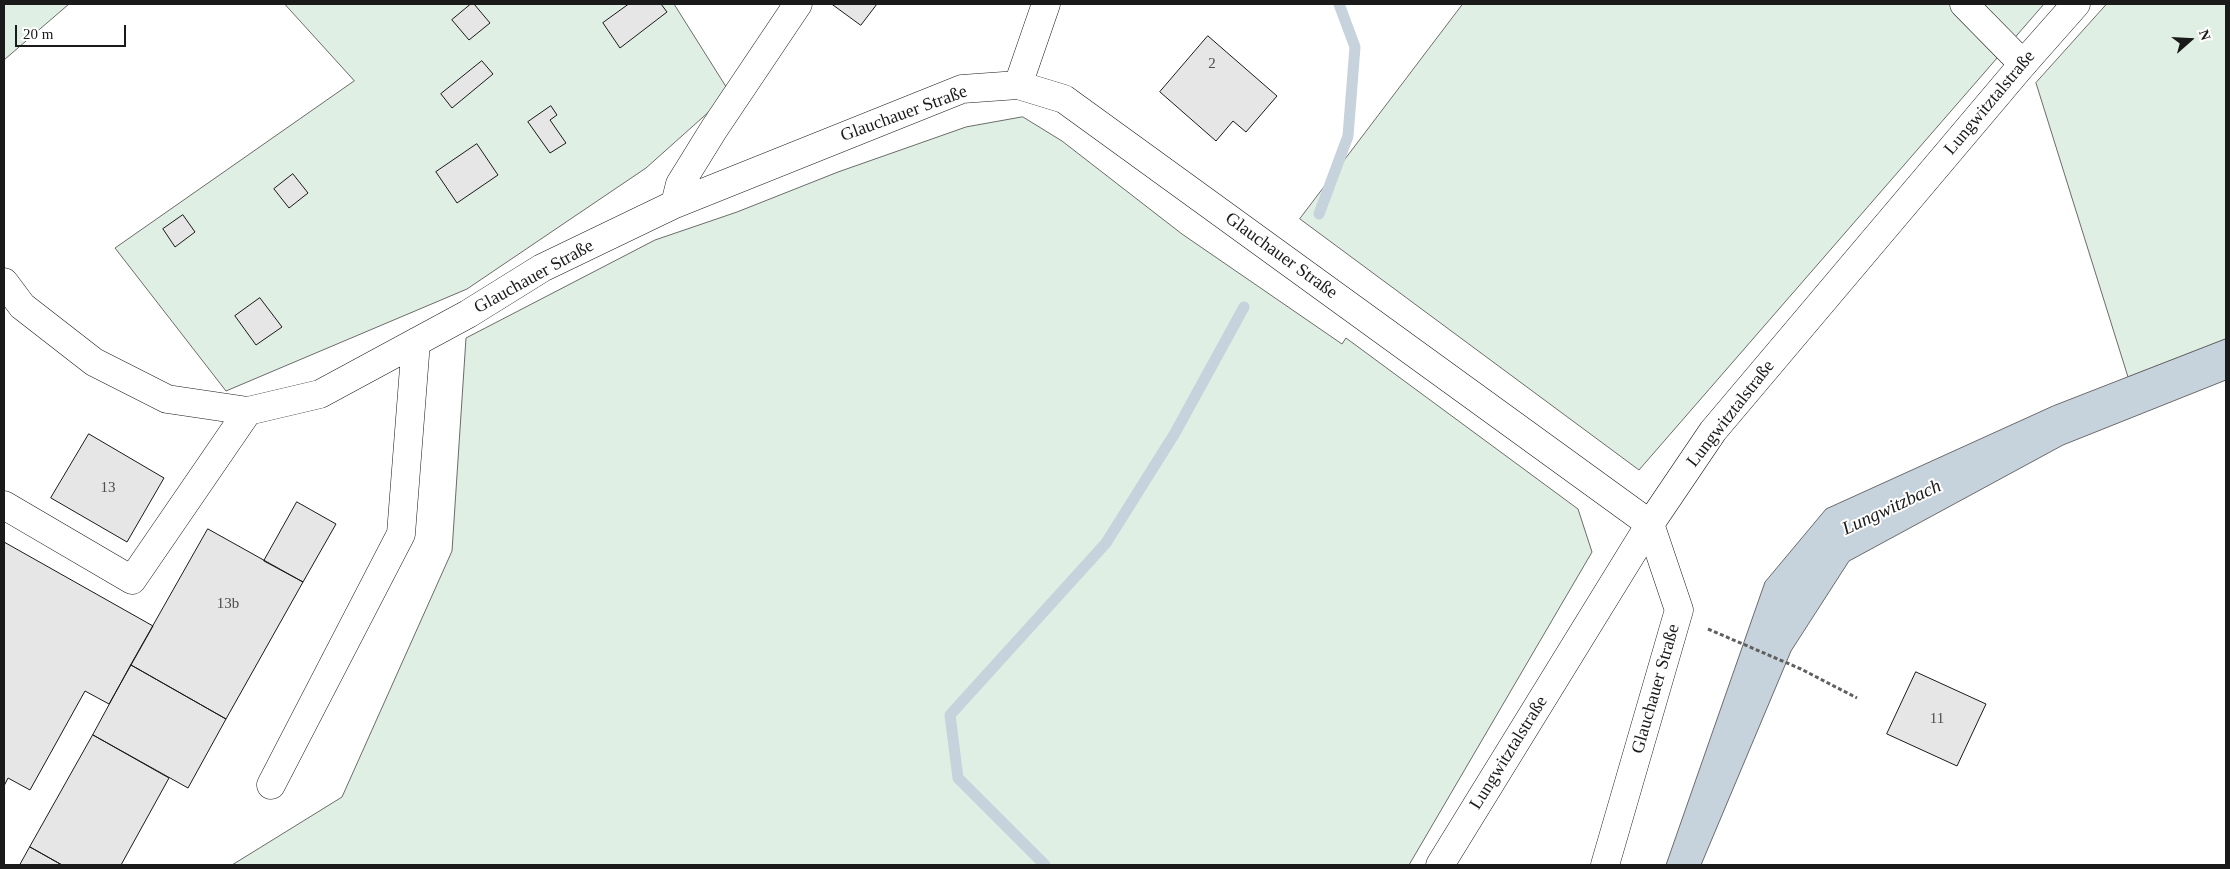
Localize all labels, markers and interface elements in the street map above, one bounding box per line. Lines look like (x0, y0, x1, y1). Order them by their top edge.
scale bar (18, 15, 129, 47)
north arrow (2165, 15, 2215, 65)
text: 20 m (23, 26, 53, 42)
text: N (2196, 28, 2213, 42)
street label: Lungwitztalstraße (1940, 46, 2040, 160)
house number: 2 (1208, 55, 1216, 73)
street label: Glauchauer Straße (838, 81, 970, 147)
street label: Glauchauer Straße (1221, 208, 1341, 304)
street label: Glauchauer Straße (470, 235, 598, 319)
street label: Lungwitztalstraße (1682, 356, 1780, 472)
water label: Lungwitzbach (1839, 475, 1945, 541)
house number: 13 (100, 479, 116, 497)
house number: 13b (217, 595, 239, 613)
street label: Glauchauer Straße (1627, 622, 1685, 756)
street label: Lungwitztalstraße (1465, 692, 1553, 814)
house number: 11 (1930, 710, 1944, 728)

